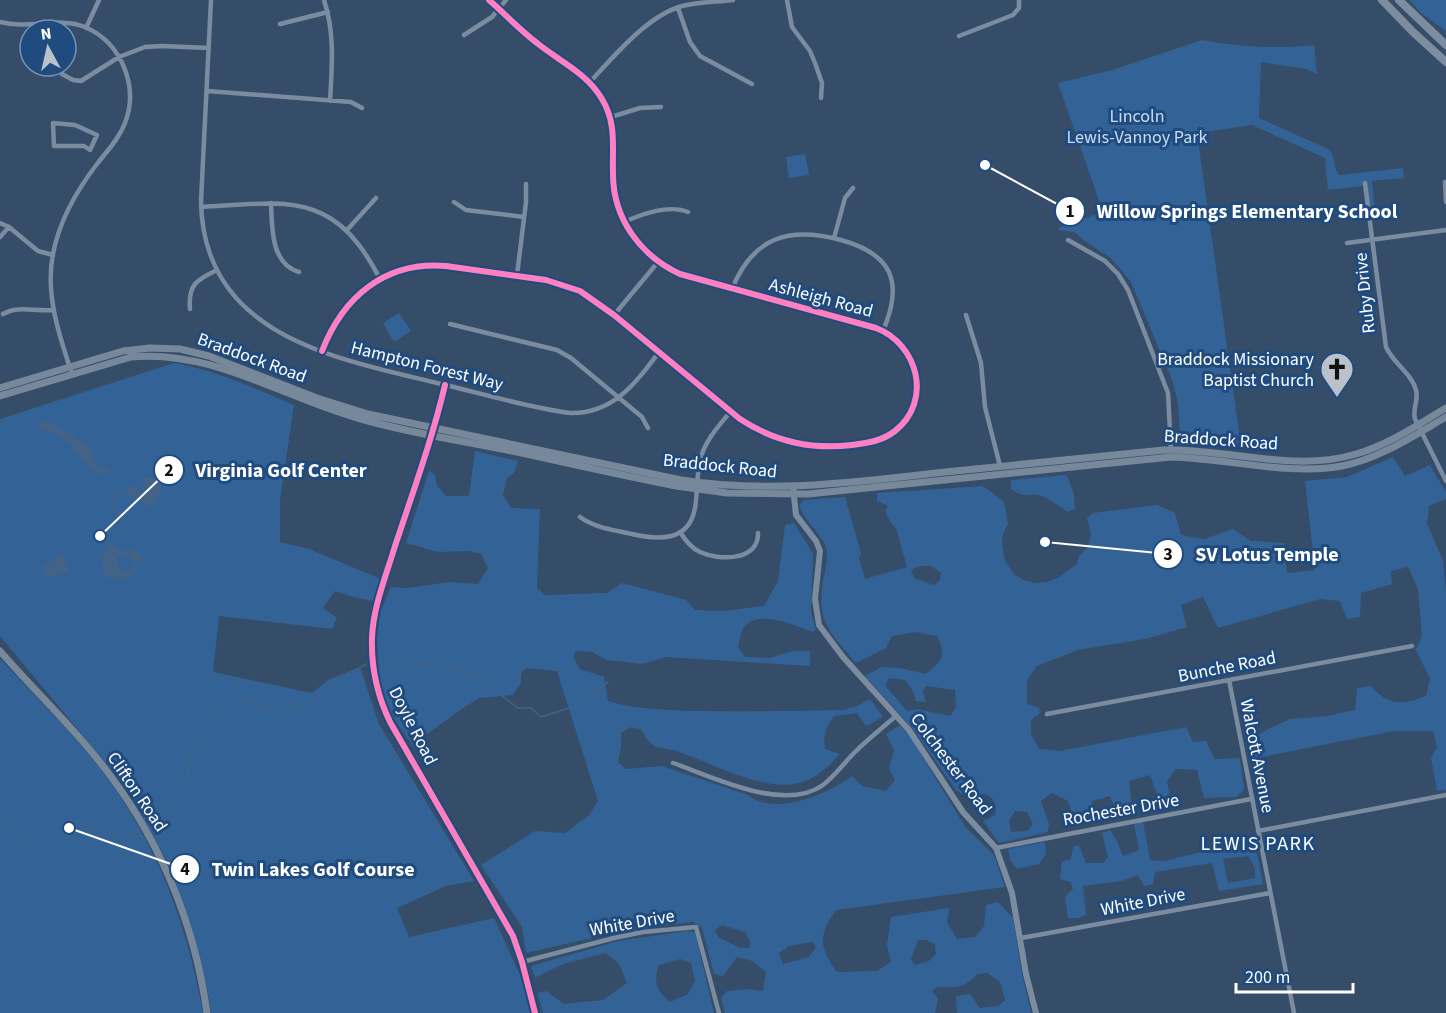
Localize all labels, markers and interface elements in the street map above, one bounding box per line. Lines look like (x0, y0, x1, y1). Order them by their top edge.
north arrow (18, 18, 78, 78)
text: N (39, 23, 53, 46)
park label: Lincoln Lewis-Vannoy Park (1067, 104, 1208, 150)
callout: Willow Springs Elementary School (1055, 192, 1410, 230)
text: Willow Springs Elementary School (1097, 198, 1398, 226)
text: 1 (1065, 199, 1075, 224)
street label: Ruby Drive (1348, 251, 1382, 335)
street label: Ashleigh Road (766, 272, 876, 324)
street label: Braddock Road (194, 327, 310, 389)
street label: Hampton Forest Way (348, 335, 506, 397)
place label: Braddock Missionary Baptist Church (1157, 347, 1315, 393)
church icon: Braddock Missionary Baptist Church (1319, 351, 1355, 398)
street label: Braddock Road (1163, 424, 1279, 456)
street label: Braddock Road (662, 448, 778, 484)
callout: Virginia Golf Center (154, 451, 379, 489)
text: Virginia Golf Center (194, 457, 367, 485)
text: 2 (164, 458, 174, 483)
callout: SV Lotus Temple (1153, 535, 1350, 573)
text: SV Lotus Temple (1195, 541, 1339, 569)
text: 3 (1163, 542, 1173, 567)
street label: Bunche Road (1176, 645, 1278, 689)
street label: Doyle Road (383, 682, 443, 770)
street label: Walcott Avenue (1234, 697, 1280, 815)
street label: Colchester Road (904, 708, 998, 820)
street label: Clifton Road (101, 747, 173, 837)
street label: Rochester Drive (1061, 787, 1181, 833)
district label: LEWIS PARK (1200, 830, 1316, 858)
callout: Twin Lakes Golf Course (170, 850, 427, 888)
text: Twin Lakes Golf Course (211, 856, 415, 884)
text: 4 (180, 857, 190, 882)
street label: White Drive (1099, 882, 1188, 922)
street label: White Drive (588, 903, 676, 943)
scale bar (1236, 956, 1353, 994)
text: 200 m (1245, 965, 1290, 990)

